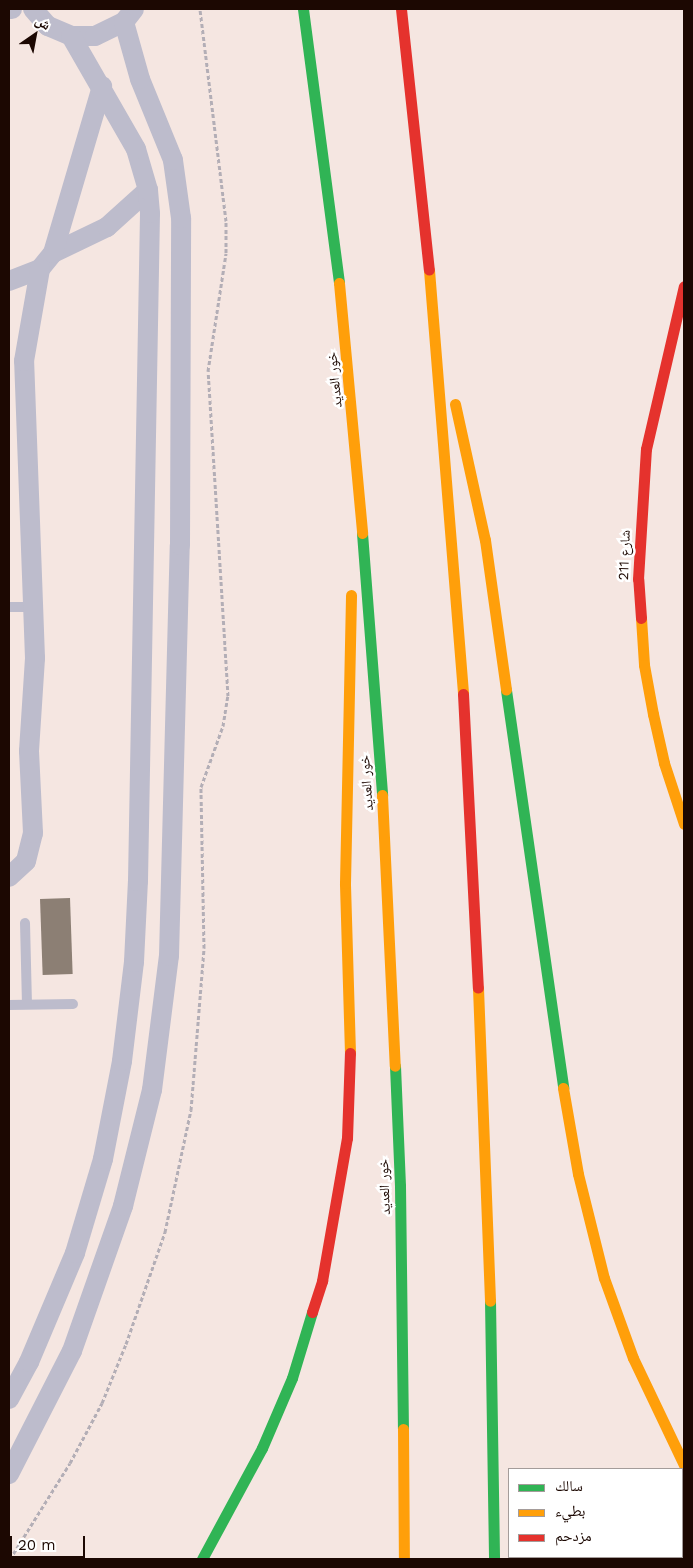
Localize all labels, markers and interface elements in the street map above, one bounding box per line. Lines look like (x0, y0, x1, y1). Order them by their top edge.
north arrow (10, 10, 60, 60)
text: ش (33, 12, 54, 33)
street label: خور العديد (323, 351, 345, 409)
street label: شارع 211 (615, 529, 633, 581)
street label: خور العديد (356, 755, 376, 811)
street label: خور العديد (375, 1159, 393, 1215)
legend (508, 1468, 683, 1558)
text: سالك (555, 1477, 583, 1495)
text: بطيء (555, 1502, 585, 1520)
scale bar (12, 1526, 88, 1558)
text: مزدحم (555, 1527, 592, 1545)
text: 20 m (18, 1536, 56, 1554)

